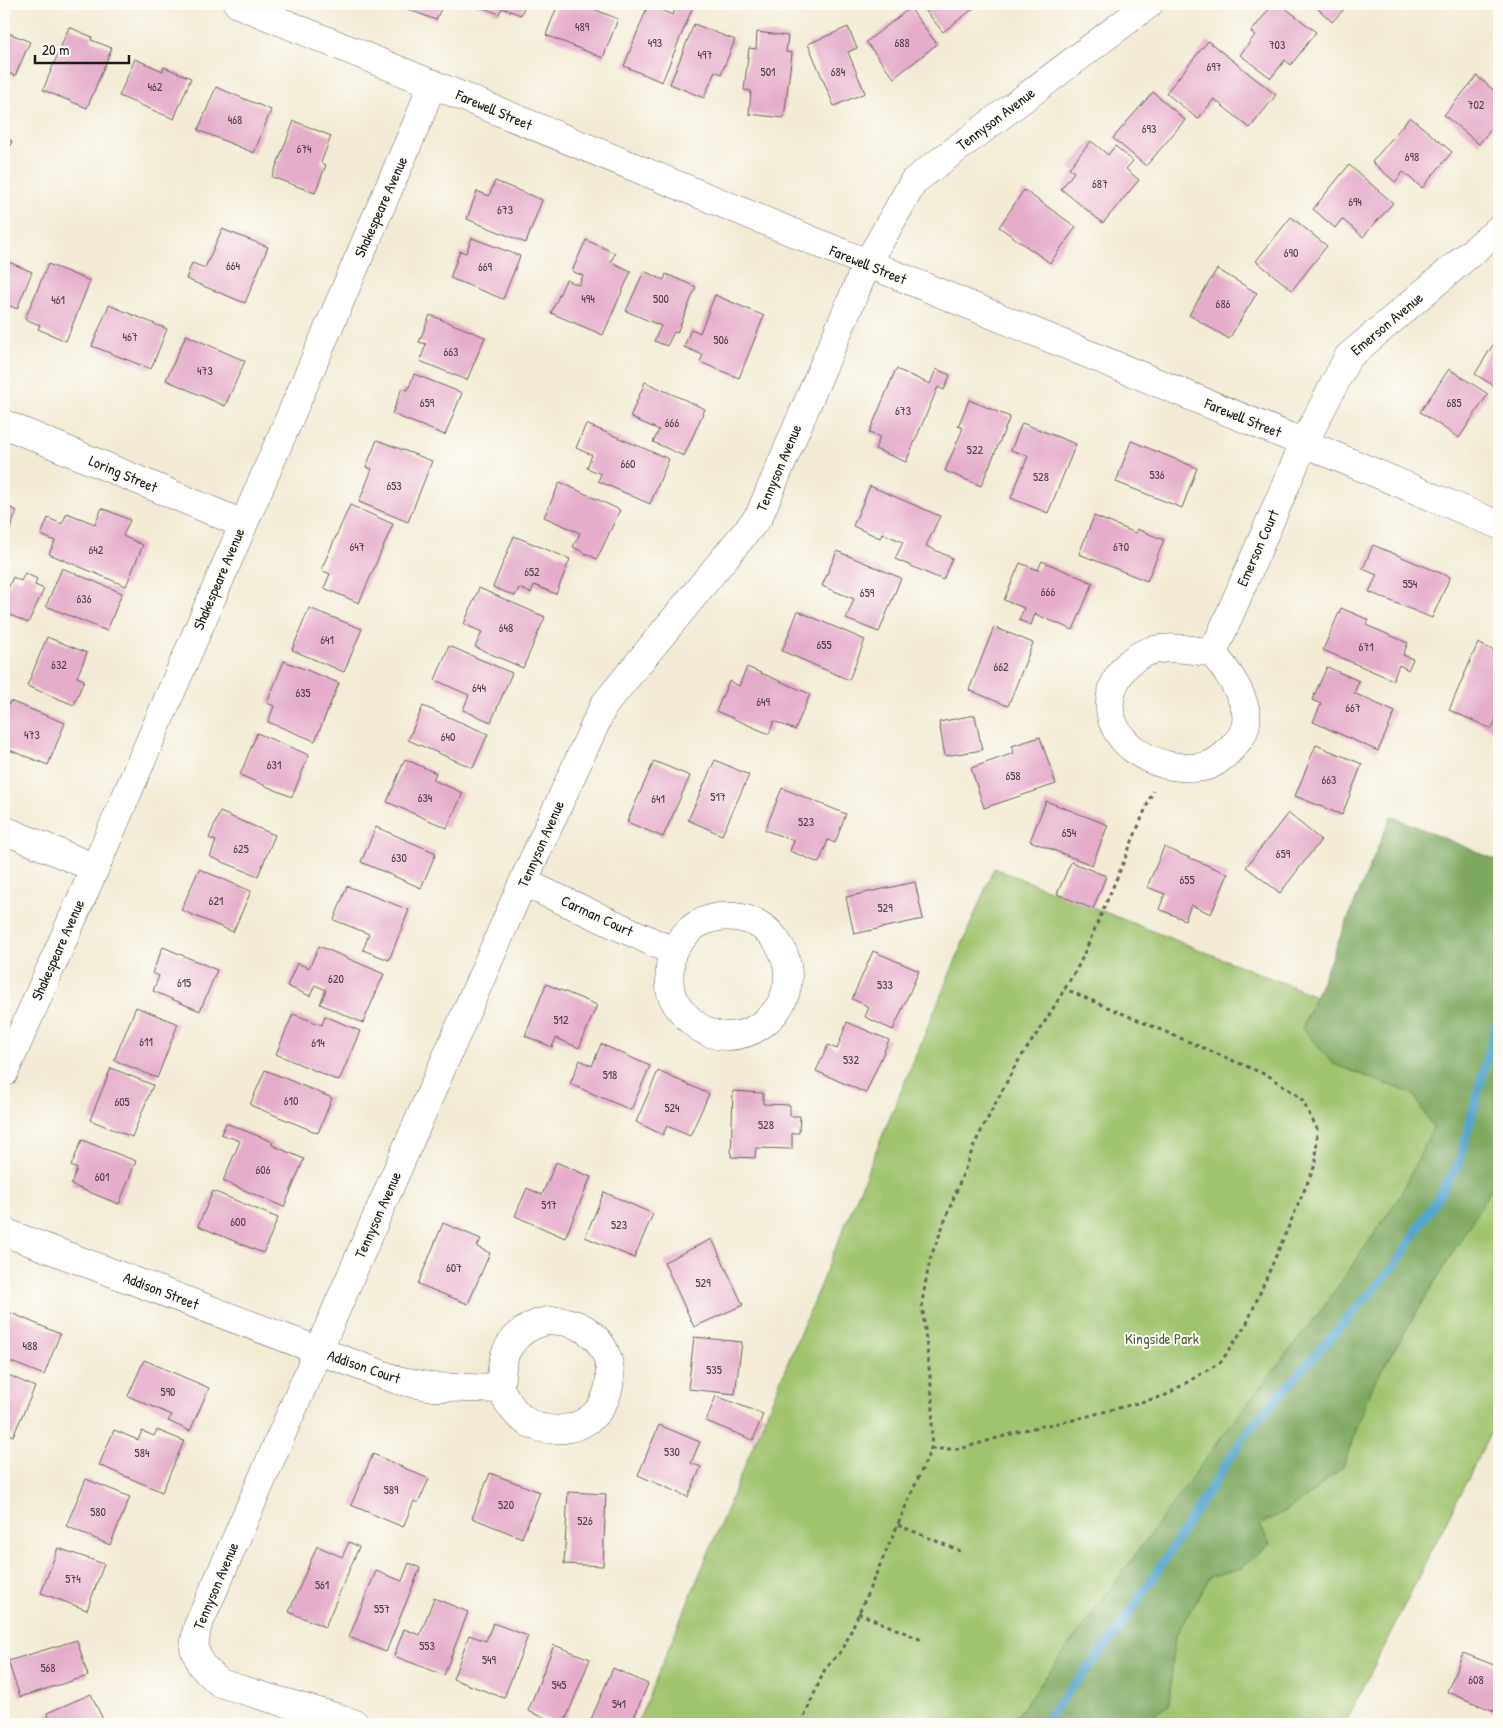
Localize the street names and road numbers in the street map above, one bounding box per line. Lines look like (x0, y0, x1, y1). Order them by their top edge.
street label: Tennyson Avenue (952, 82, 1039, 155)
street label: Farewell Street (452, 84, 536, 135)
street label: Shakespeare Avenue (349, 153, 412, 261)
street label: Farewell Street (826, 239, 910, 290)
street label: Emerson Avenue (1346, 287, 1427, 360)
street label: Farewell Street (1201, 392, 1285, 443)
street label: Tennyson Avenue (751, 421, 806, 515)
street label: Loring Street (86, 450, 161, 498)
street label: Emerson Court (1231, 505, 1284, 589)
street label: Shakespeare Avenue (188, 525, 249, 633)
street label: Tennyson Avenue (512, 797, 569, 891)
street label: Carman Court (558, 890, 637, 942)
street label: Shakespeare Avenue (26, 896, 89, 1004)
street label: Tennyson Avenue (349, 1168, 406, 1262)
street label: Addison Street (120, 1267, 203, 1315)
street label: Addison Court (325, 1344, 404, 1389)
street label: Tennyson Avenue (188, 1539, 243, 1633)

